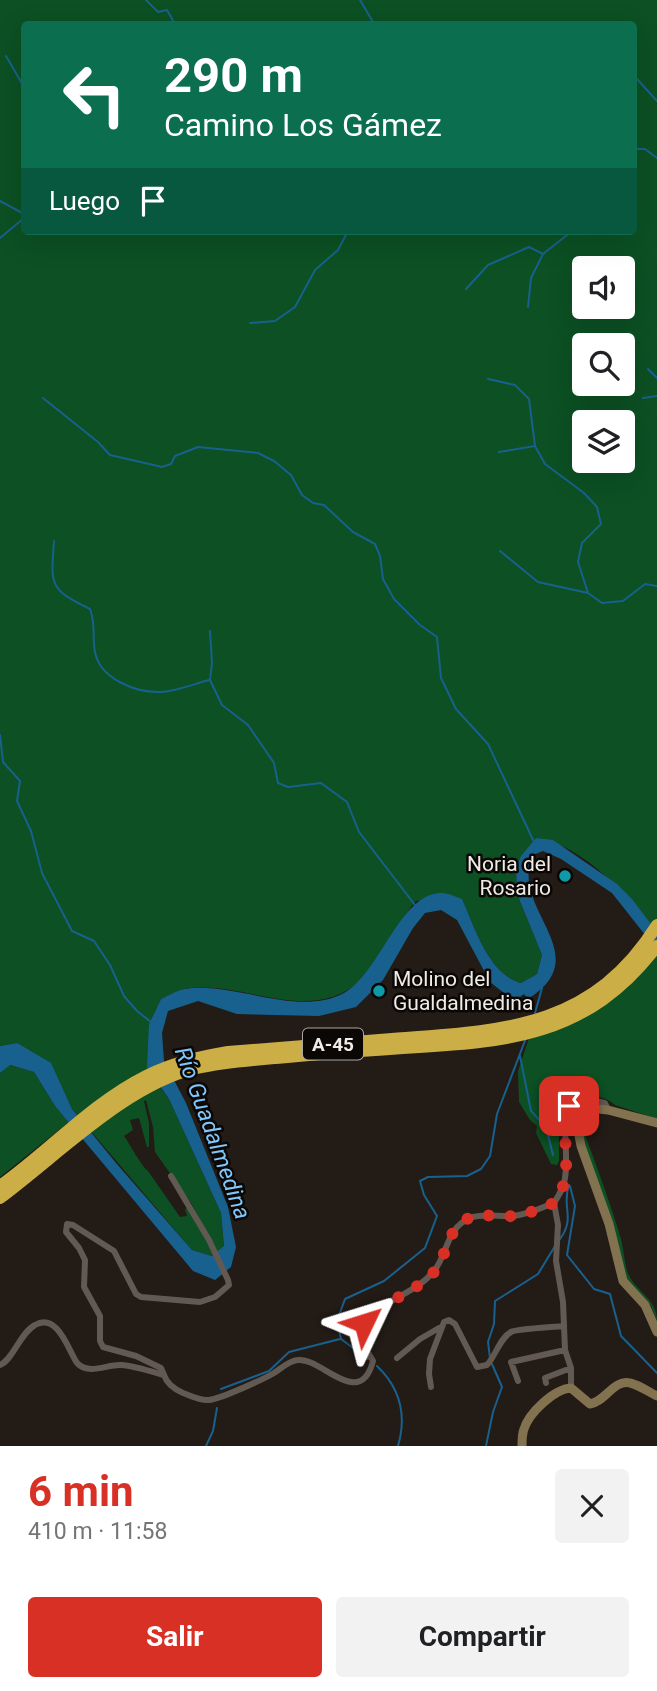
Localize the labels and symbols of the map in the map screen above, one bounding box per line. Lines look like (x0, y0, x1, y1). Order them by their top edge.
place label: Noria del Rosario (467, 852, 551, 900)
marker: Noria del Rosario (557, 868, 573, 884)
place label: Molino del Gualdalmedina (393, 967, 533, 1015)
marker: Molino del Gualdalmedina (371, 983, 387, 999)
road number: A-45 (303, 1028, 363, 1060)
water label: Río Guadalmedina (169, 1043, 256, 1223)
pin (539, 1076, 599, 1136)
position arrow (327, 1286, 401, 1360)

